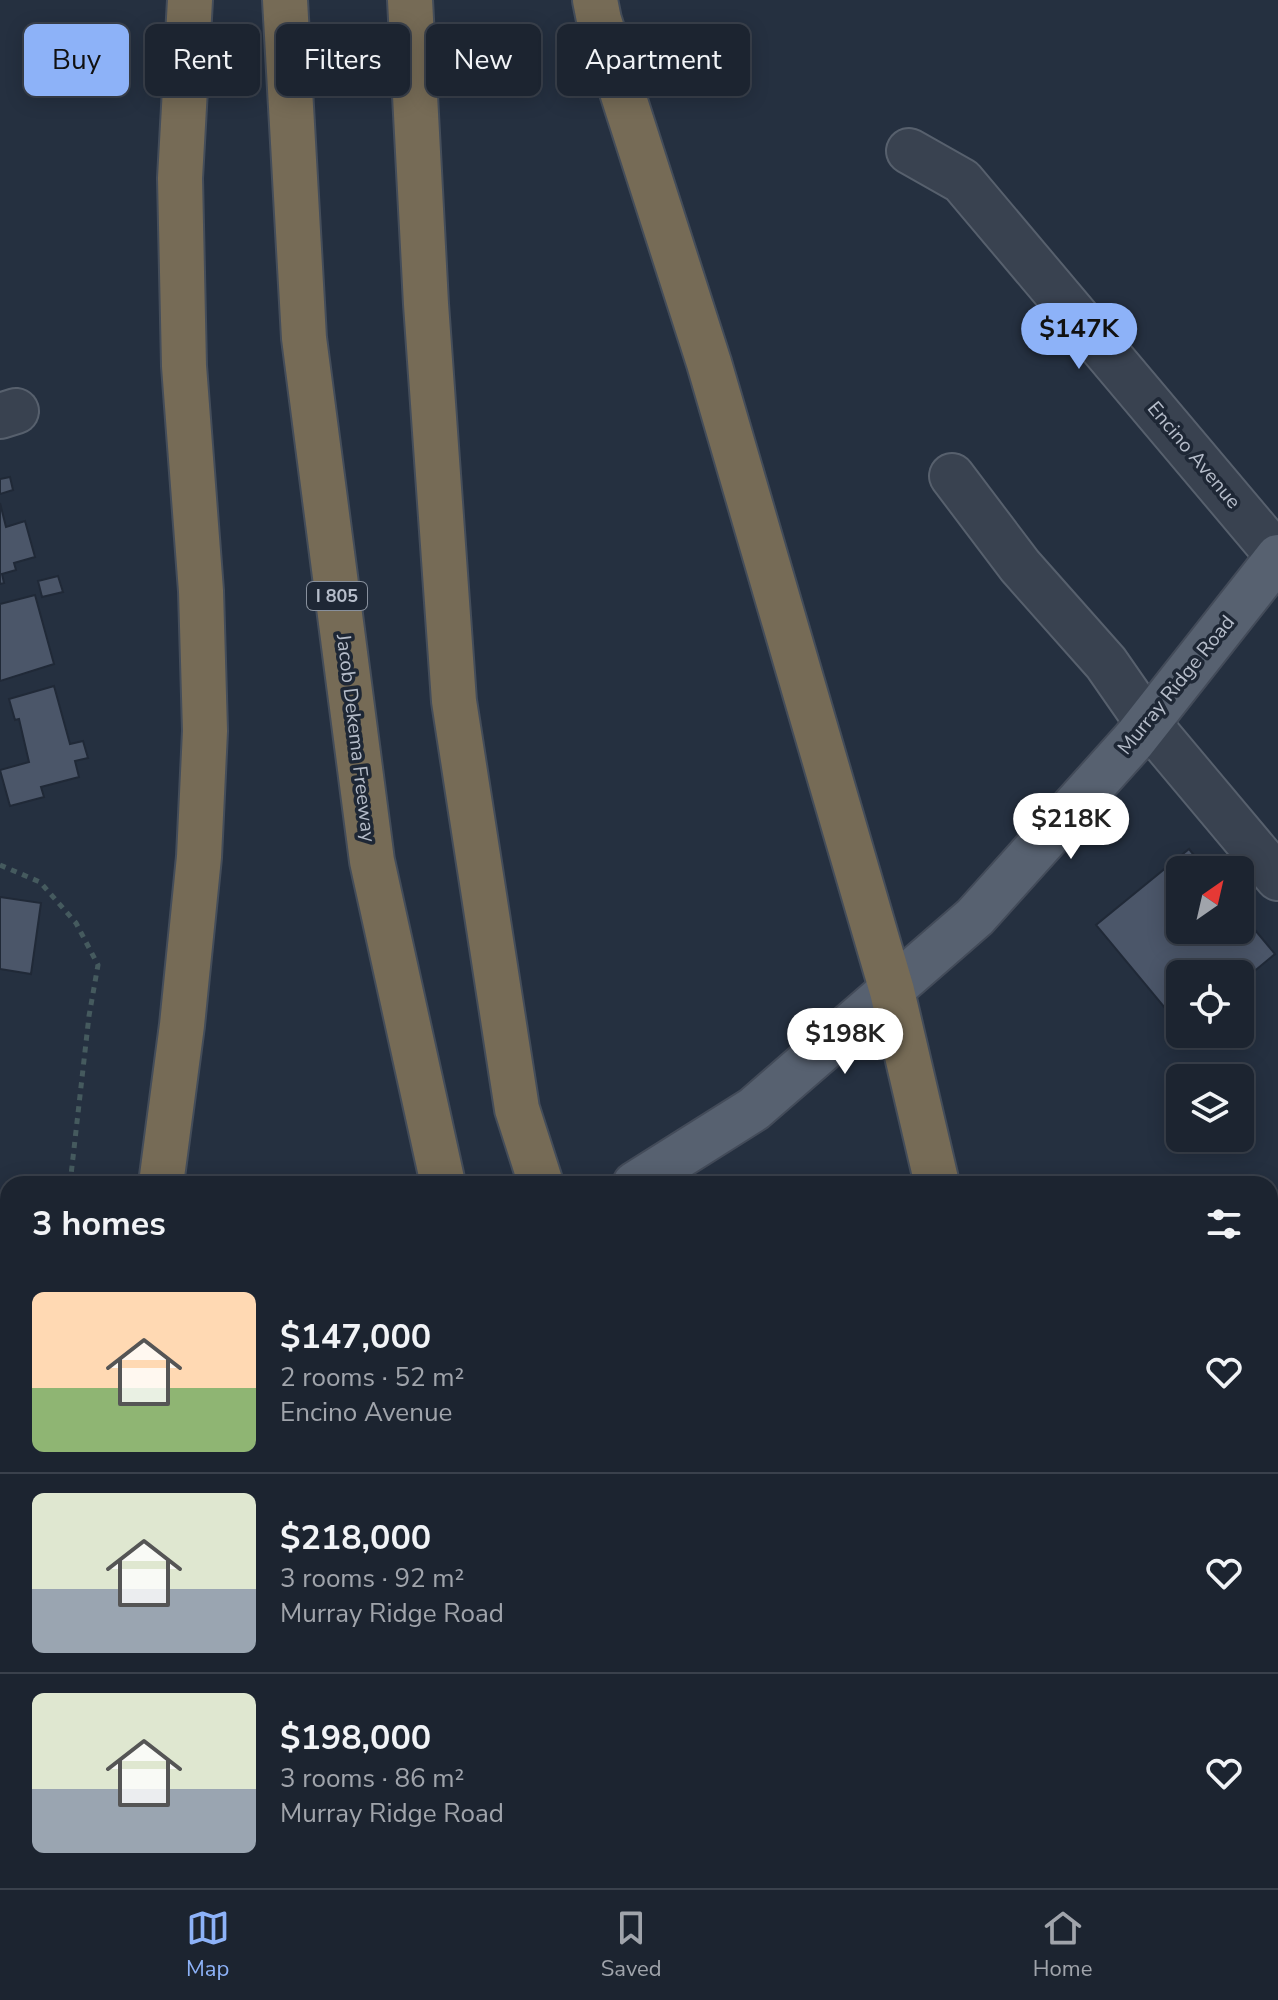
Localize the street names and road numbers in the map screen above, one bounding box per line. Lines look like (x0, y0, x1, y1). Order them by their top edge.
street label: Encino Avenue (1141, 396, 1247, 514)
road number: I 805 (307, 582, 367, 610)
street label: Murray Ridge Road (1111, 610, 1241, 760)
street label: Jacob Dekema Freeway (330, 632, 382, 844)

